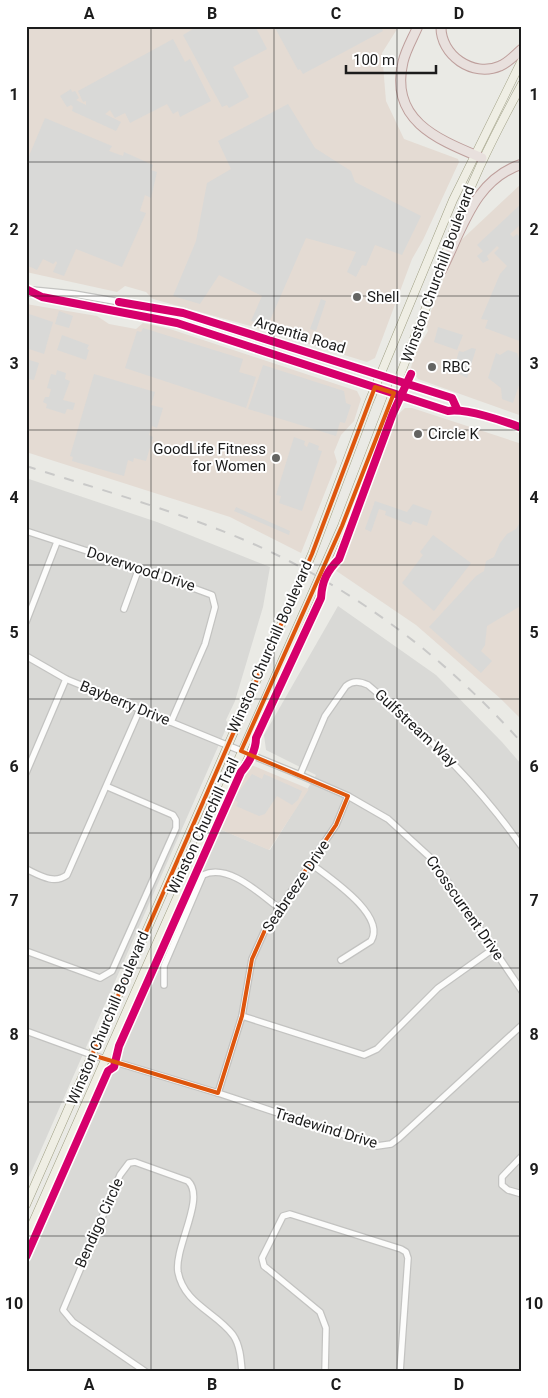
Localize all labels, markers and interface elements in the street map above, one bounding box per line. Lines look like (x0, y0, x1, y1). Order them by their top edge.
text: A (84, 4, 95, 23)
text: B (207, 4, 217, 23)
text: C (331, 4, 341, 23)
text: D (454, 4, 464, 23)
scale bar (346, 42, 436, 74)
text: 100 m (353, 51, 395, 69)
text: 1 (9, 85, 19, 104)
text: 1 (529, 85, 539, 104)
street label: Winston Churchill Boulevard (398, 183, 478, 365)
text: 2 (9, 220, 19, 239)
text: 2 (529, 220, 539, 239)
place label: Shell (367, 288, 399, 306)
marker: Shell (351, 291, 363, 303)
street label: Argentia Road (252, 313, 348, 357)
text: 3 (9, 354, 19, 373)
text: 3 (529, 354, 539, 373)
place label: RBC (442, 358, 471, 376)
marker: RBC (426, 361, 438, 373)
place label: Circle K (428, 425, 480, 443)
marker: Circle K (412, 428, 424, 440)
place label: GoodLife Fitness for Women (153, 440, 266, 475)
marker: GoodLife Fitness for Women (270, 452, 282, 464)
text: 4 (9, 488, 19, 507)
text: 4 (529, 488, 539, 507)
street label: Doverwood Drive (85, 543, 197, 595)
street label: Winston Churchill Boulevard (224, 558, 316, 736)
text: 5 (9, 623, 19, 642)
text: 5 (529, 623, 539, 642)
street label: Bayberry Drive (77, 677, 173, 729)
street label: Gulfstream Way (371, 685, 461, 771)
street label: Winston Churchill Trail (163, 755, 243, 897)
text: 6 (9, 757, 19, 776)
text: 6 (529, 757, 539, 776)
street label: Seabreeze Drive (259, 837, 333, 935)
street label: Crosscurrent Drive (422, 852, 508, 964)
text: 7 (9, 891, 19, 910)
text: 7 (529, 891, 539, 910)
street label: Winston Churchill Boulevard (63, 929, 153, 1107)
text: 8 (9, 1025, 19, 1044)
text: 8 (529, 1025, 539, 1044)
street label: Tradewind Drive (272, 1104, 380, 1152)
text: 9 (9, 1160, 19, 1179)
text: 9 (529, 1160, 539, 1179)
street label: Bendigo Circle (71, 1175, 127, 1271)
text: 10 (5, 1294, 23, 1313)
text: 10 (525, 1294, 543, 1313)
text: A (84, 1375, 95, 1394)
text: B (207, 1375, 217, 1394)
text: C (331, 1375, 341, 1394)
text: D (454, 1375, 464, 1394)

